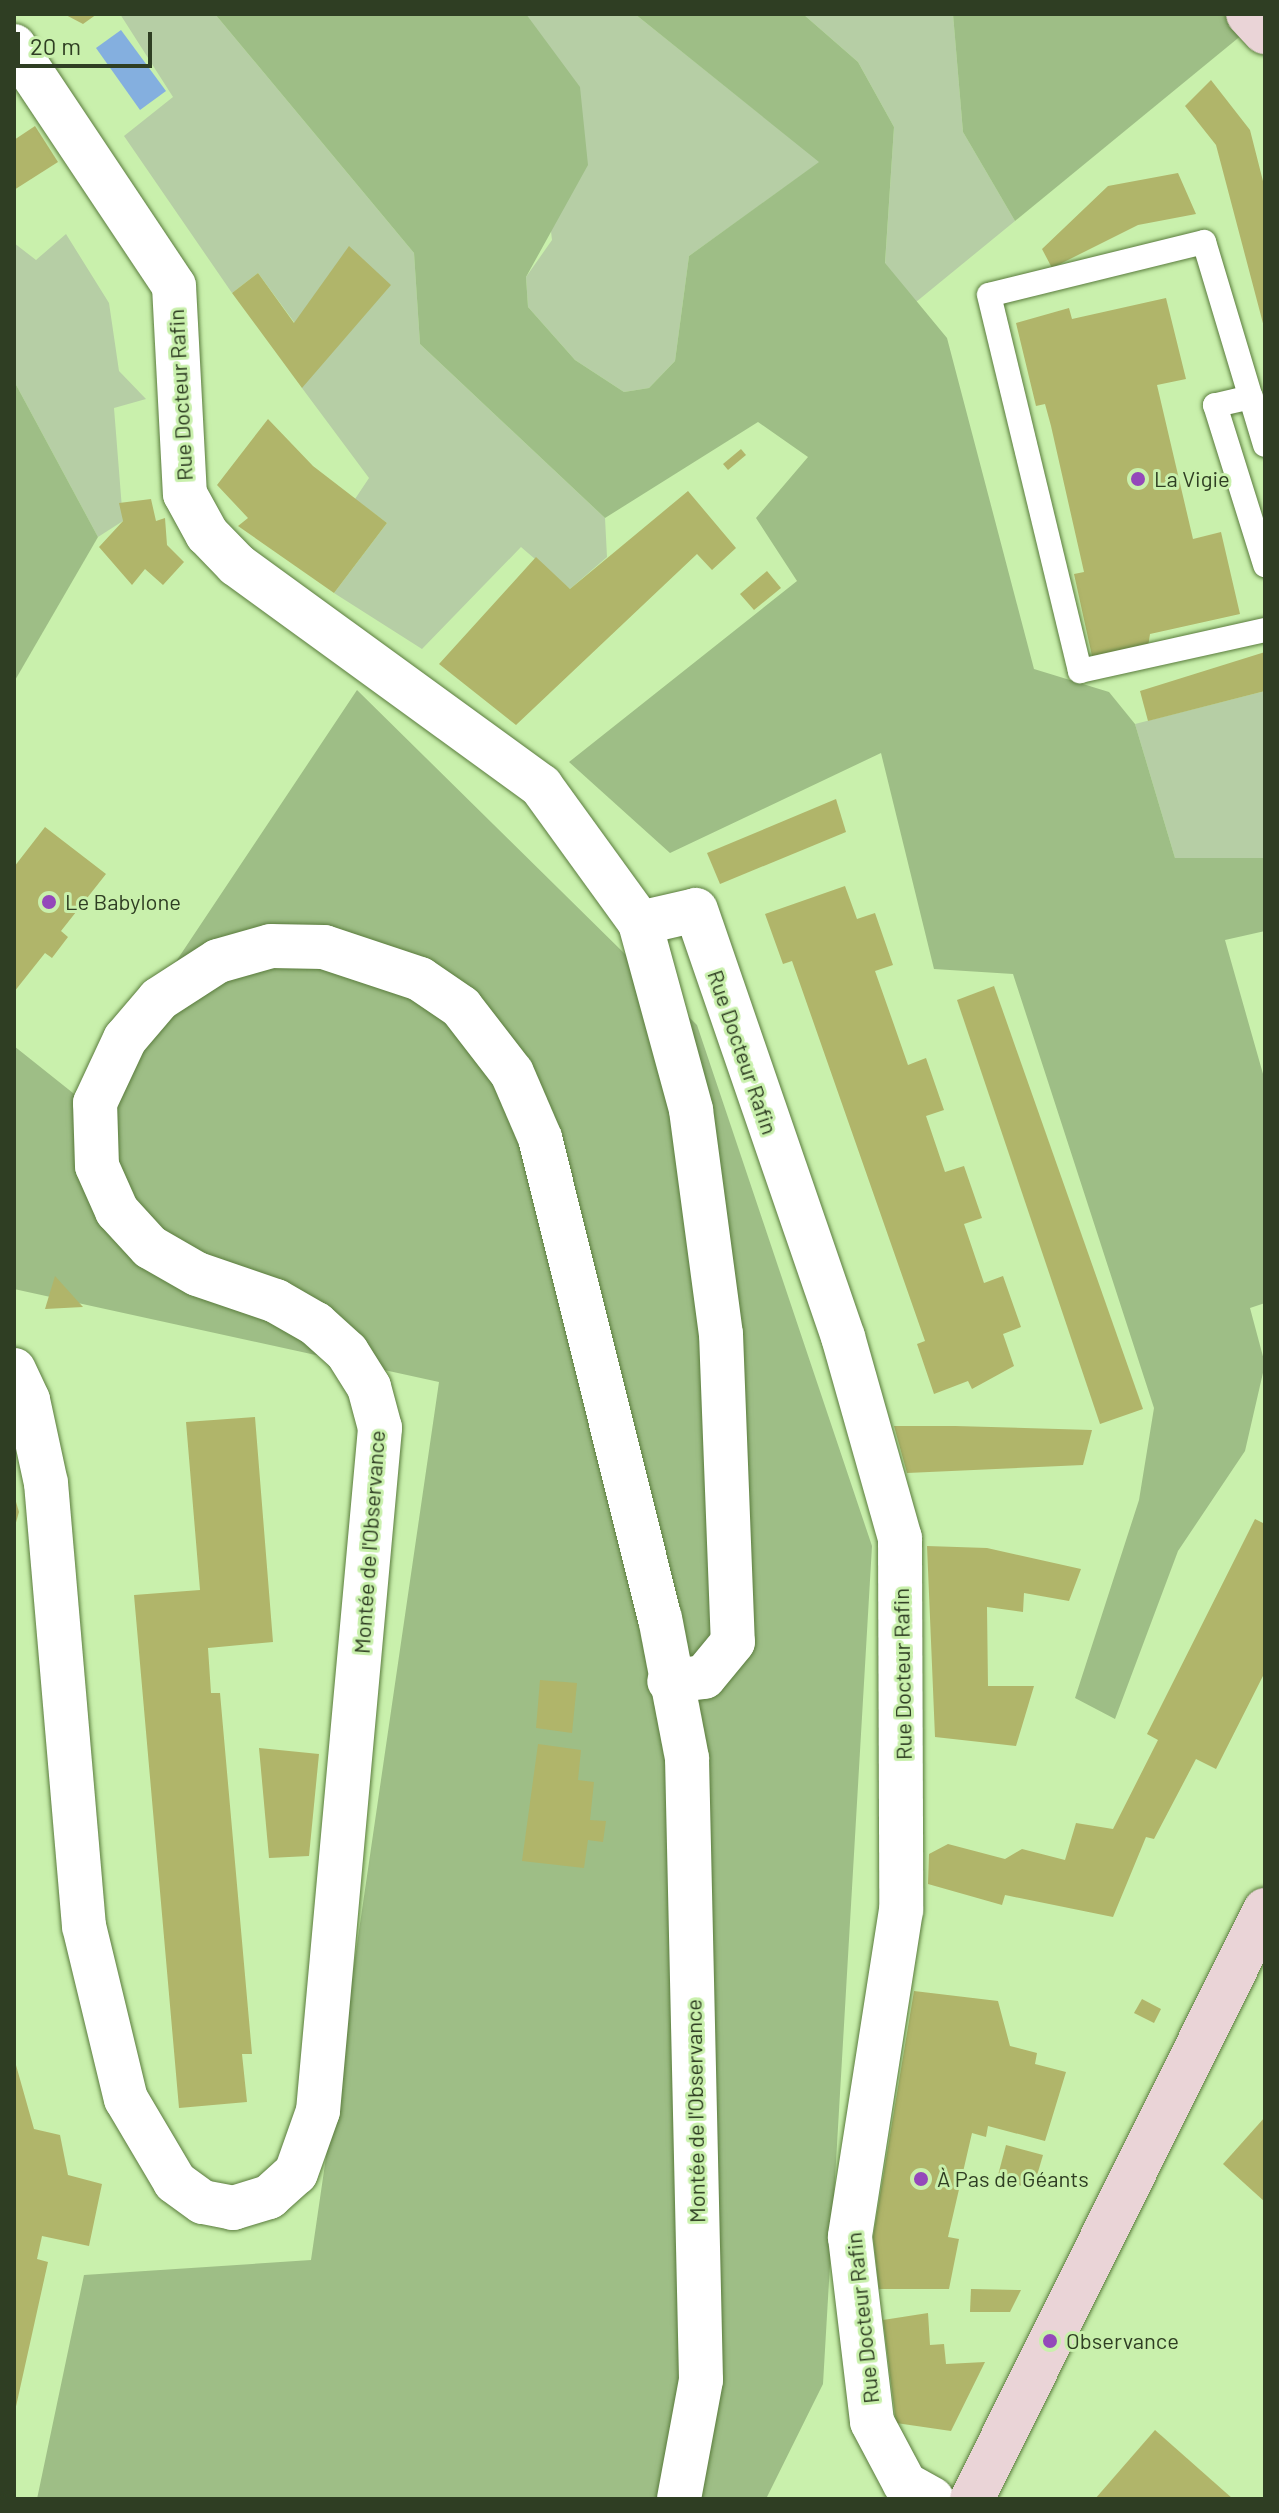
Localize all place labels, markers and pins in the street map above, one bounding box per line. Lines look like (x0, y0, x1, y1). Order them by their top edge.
place label: La Vigie (1154, 466, 1230, 492)
marker: La Vigie (1129, 470, 1147, 488)
place label: Le Babylone (65, 889, 181, 915)
marker: Le Babylone (40, 893, 58, 911)
place label: À Pas de Géants (937, 2166, 1089, 2192)
marker: À Pas de Géants (912, 2170, 930, 2188)
place label: Observance (1066, 2328, 1179, 2354)
marker: Observance (1041, 2332, 1059, 2350)

